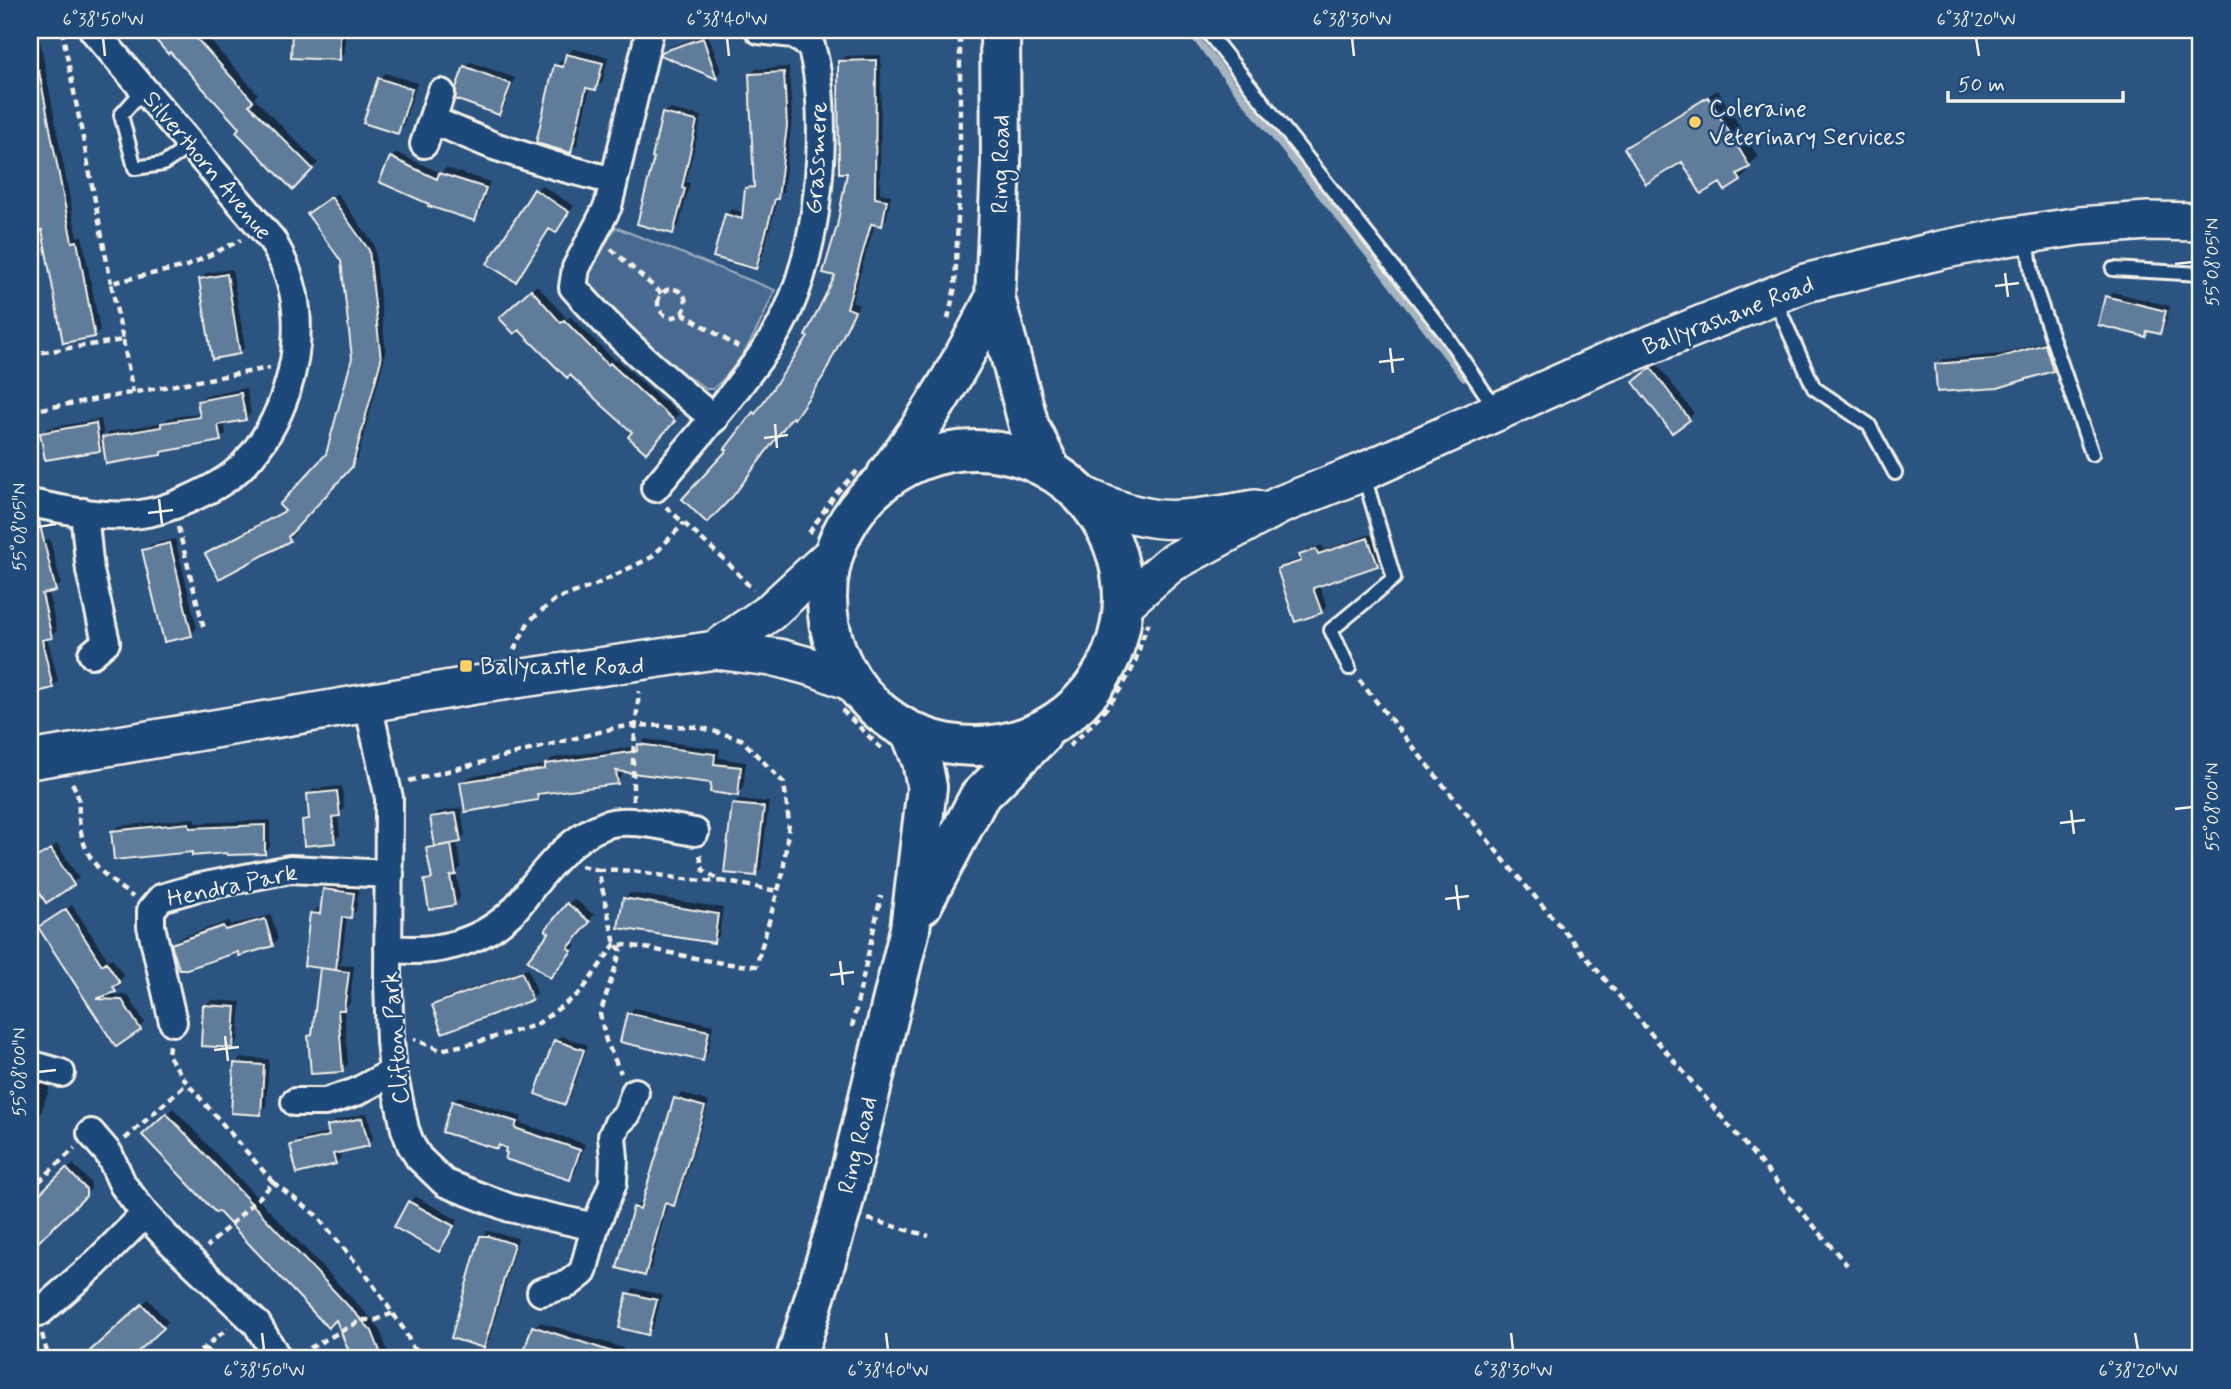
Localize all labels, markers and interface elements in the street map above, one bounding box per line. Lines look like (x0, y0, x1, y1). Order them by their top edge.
text: 6°38'50"W (62, 8, 144, 32)
text: 6°38'40"W (687, 8, 767, 32)
text: 6°38'30"W (1313, 8, 1391, 32)
text: 6°38'20"W (1936, 8, 2016, 32)
scale bar (1948, 60, 2122, 104)
text: 50 m (1958, 71, 2005, 99)
street label: Silverthorn Avenue (135, 85, 278, 247)
place label: Coleraine Veterinary Services (1709, 94, 1906, 153)
street label: Grassmere (799, 101, 836, 215)
street label: Ring Road (985, 114, 1020, 214)
marker: Coleraine Veterinary Services (1687, 114, 1703, 130)
text: 55°08'05"N (2201, 218, 2225, 306)
street label: Ballyrashane Road (1638, 269, 1819, 363)
text: 55°08'05"N (8, 483, 32, 571)
place label: Ballycastle Road (480, 652, 644, 683)
marker: Ballycastle Road (458, 658, 474, 674)
text: 55°08'00"N (2201, 762, 2225, 852)
street label: Hendra Park (164, 858, 300, 915)
street label: Clifton Park (375, 970, 418, 1106)
text: 55°08'00"N (8, 1027, 32, 1117)
street label: Ring Road (831, 1094, 887, 1198)
text: 6°38'50"W (223, 1359, 305, 1383)
text: 6°38'40"W (848, 1359, 928, 1383)
text: 6°38'30"W (1474, 1359, 1552, 1383)
text: 6°38'20"W (2098, 1359, 2178, 1383)

